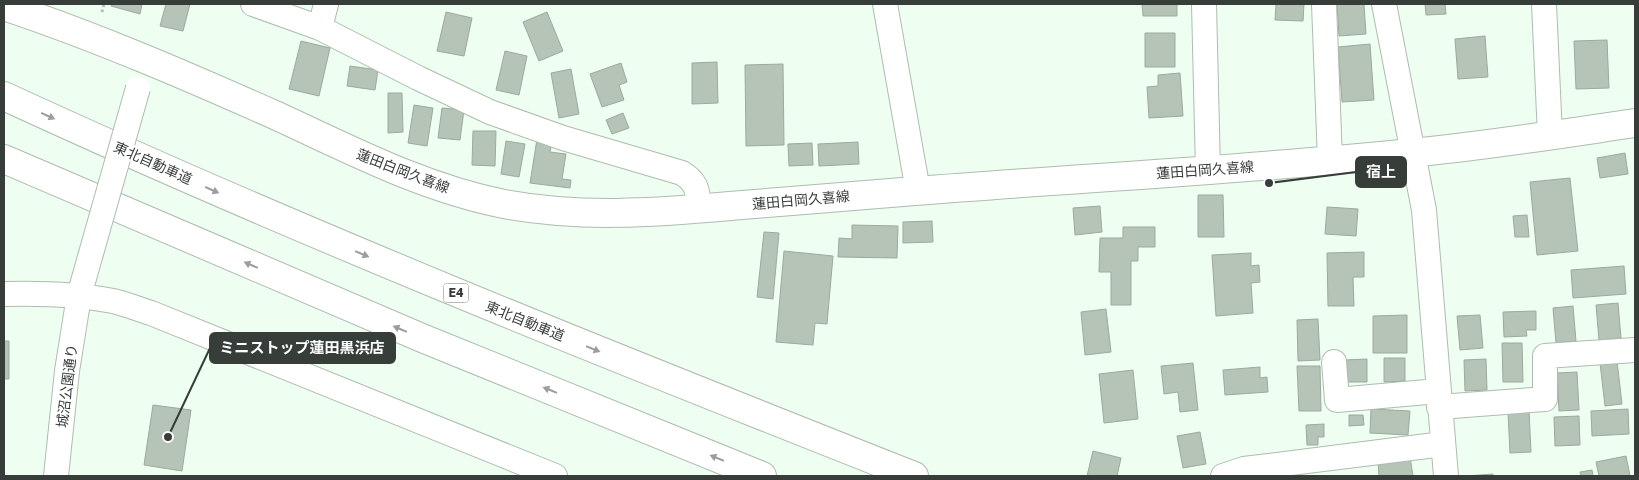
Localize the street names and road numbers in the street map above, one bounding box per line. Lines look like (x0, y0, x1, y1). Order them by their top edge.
street label: 東北自動車道 (111, 138, 195, 187)
street label: 蓮田白岡久喜線 (354, 145, 452, 196)
street label: 蓮田白岡久喜線 (1155, 158, 1254, 181)
street label: 蓮田白岡久喜線 (751, 187, 851, 212)
road number: E4 (444, 284, 468, 302)
street label: 東北自動車道 (483, 297, 567, 344)
street label: 城沼公園通り (53, 343, 80, 429)

